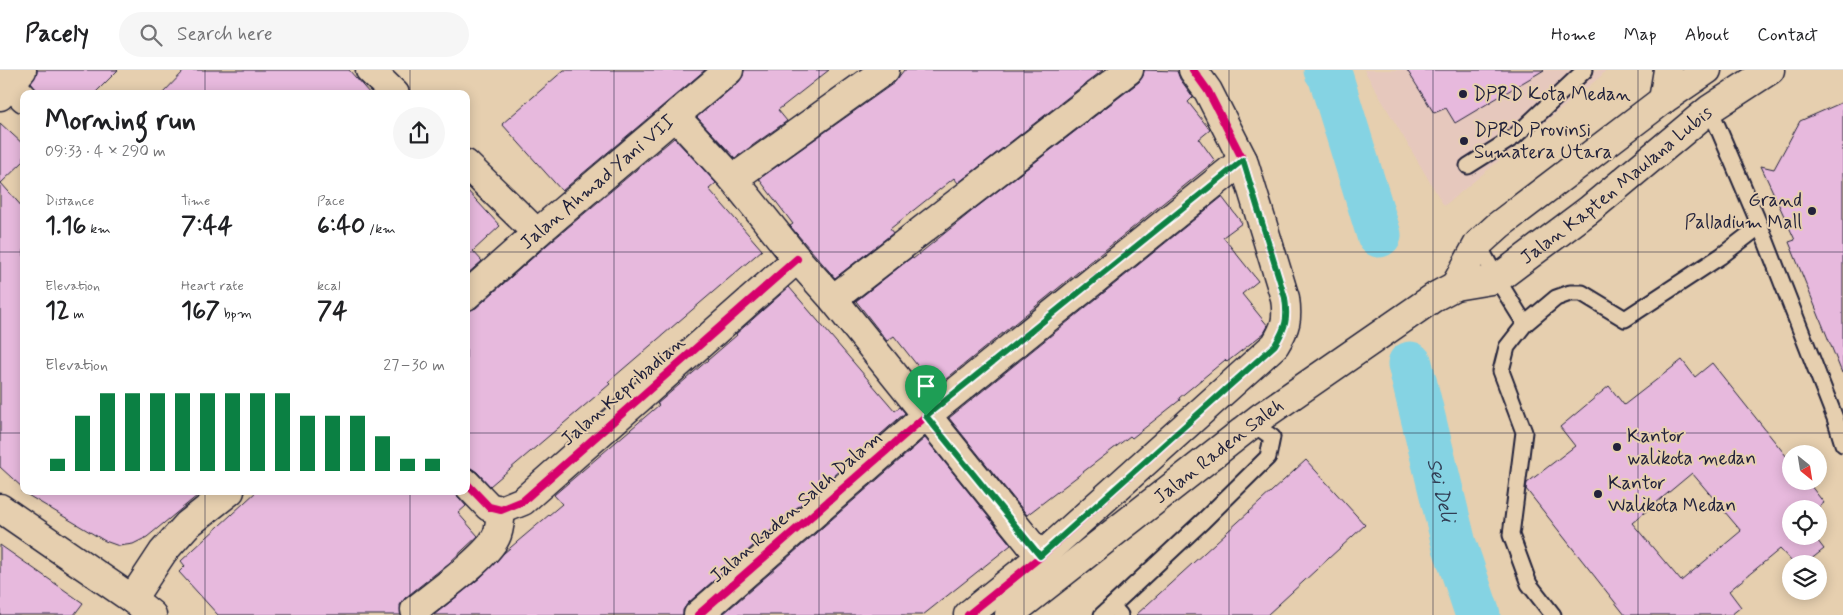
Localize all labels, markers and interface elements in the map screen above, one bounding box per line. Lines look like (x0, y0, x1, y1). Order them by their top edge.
search box (119, 12, 469, 57)
text: Pacely (25, 19, 89, 50)
icon: search (137, 21, 165, 49)
text: Search here (177, 22, 273, 47)
text: Home (1551, 23, 1596, 47)
text: Map (1624, 23, 1657, 47)
text: About (1685, 23, 1729, 47)
text: Contact (1757, 23, 1818, 47)
place label: DPRD Kota Medan (1473, 82, 1631, 107)
marker: DPRD Kota Medan (1457, 88, 1469, 100)
street label: Jalan Kapten Maulana Lubis (1515, 100, 1718, 270)
text: Morning run (45, 103, 196, 140)
button: share (393, 107, 445, 159)
street label: Jalan Ahmad Yani VII (514, 109, 680, 255)
place label: DPRD Provinsi Sumatera Utara (1474, 118, 1612, 165)
marker: DPRD Provinsi Sumatera Utara (1458, 135, 1470, 147)
text: 09:33 · 4 × 290 m (45, 141, 166, 162)
place label: Grand Palladium Mall (1685, 188, 1802, 235)
text: Distance (45, 192, 94, 210)
text: Time (181, 192, 210, 210)
text: Pace (317, 192, 345, 210)
marker: Grand Palladium Mall (1806, 205, 1818, 217)
text: 1.16 (45, 210, 86, 243)
text: 7:44 (181, 210, 233, 243)
text: 6:40 (317, 210, 365, 243)
text: km (86, 220, 111, 238)
text: /km (365, 220, 396, 238)
text: Elevation (45, 277, 100, 295)
text: Heart rate (181, 277, 244, 295)
text: kcal (317, 277, 341, 295)
text: 12 (45, 295, 69, 328)
text: 167 (181, 295, 220, 328)
text: 74 (317, 295, 347, 328)
text: m (69, 305, 84, 323)
text: bpm (220, 305, 252, 323)
street label: Jalan Kepribadian (556, 330, 690, 452)
text: Elevation (45, 355, 108, 376)
text: 27–30 m (383, 355, 445, 376)
pin (905, 365, 947, 416)
icon: arrive (912, 372, 940, 400)
street label: Jalan Raden Saleh (1148, 393, 1288, 509)
place label: Kantor walikota medan (1627, 424, 1756, 471)
street label: Jalan Raden Saleh Dalam (705, 425, 887, 589)
marker: Kantor walikota medan (1611, 441, 1623, 453)
north arrow (1782, 445, 1828, 490)
map controls (1782, 445, 1827, 600)
water label: Sei Deli (1420, 456, 1462, 528)
place label: Kantor Walikota Medan (1608, 471, 1736, 518)
marker: Kantor Walikota Medan (1592, 488, 1604, 500)
button: locate (1782, 500, 1827, 545)
button: layers (1782, 555, 1827, 600)

